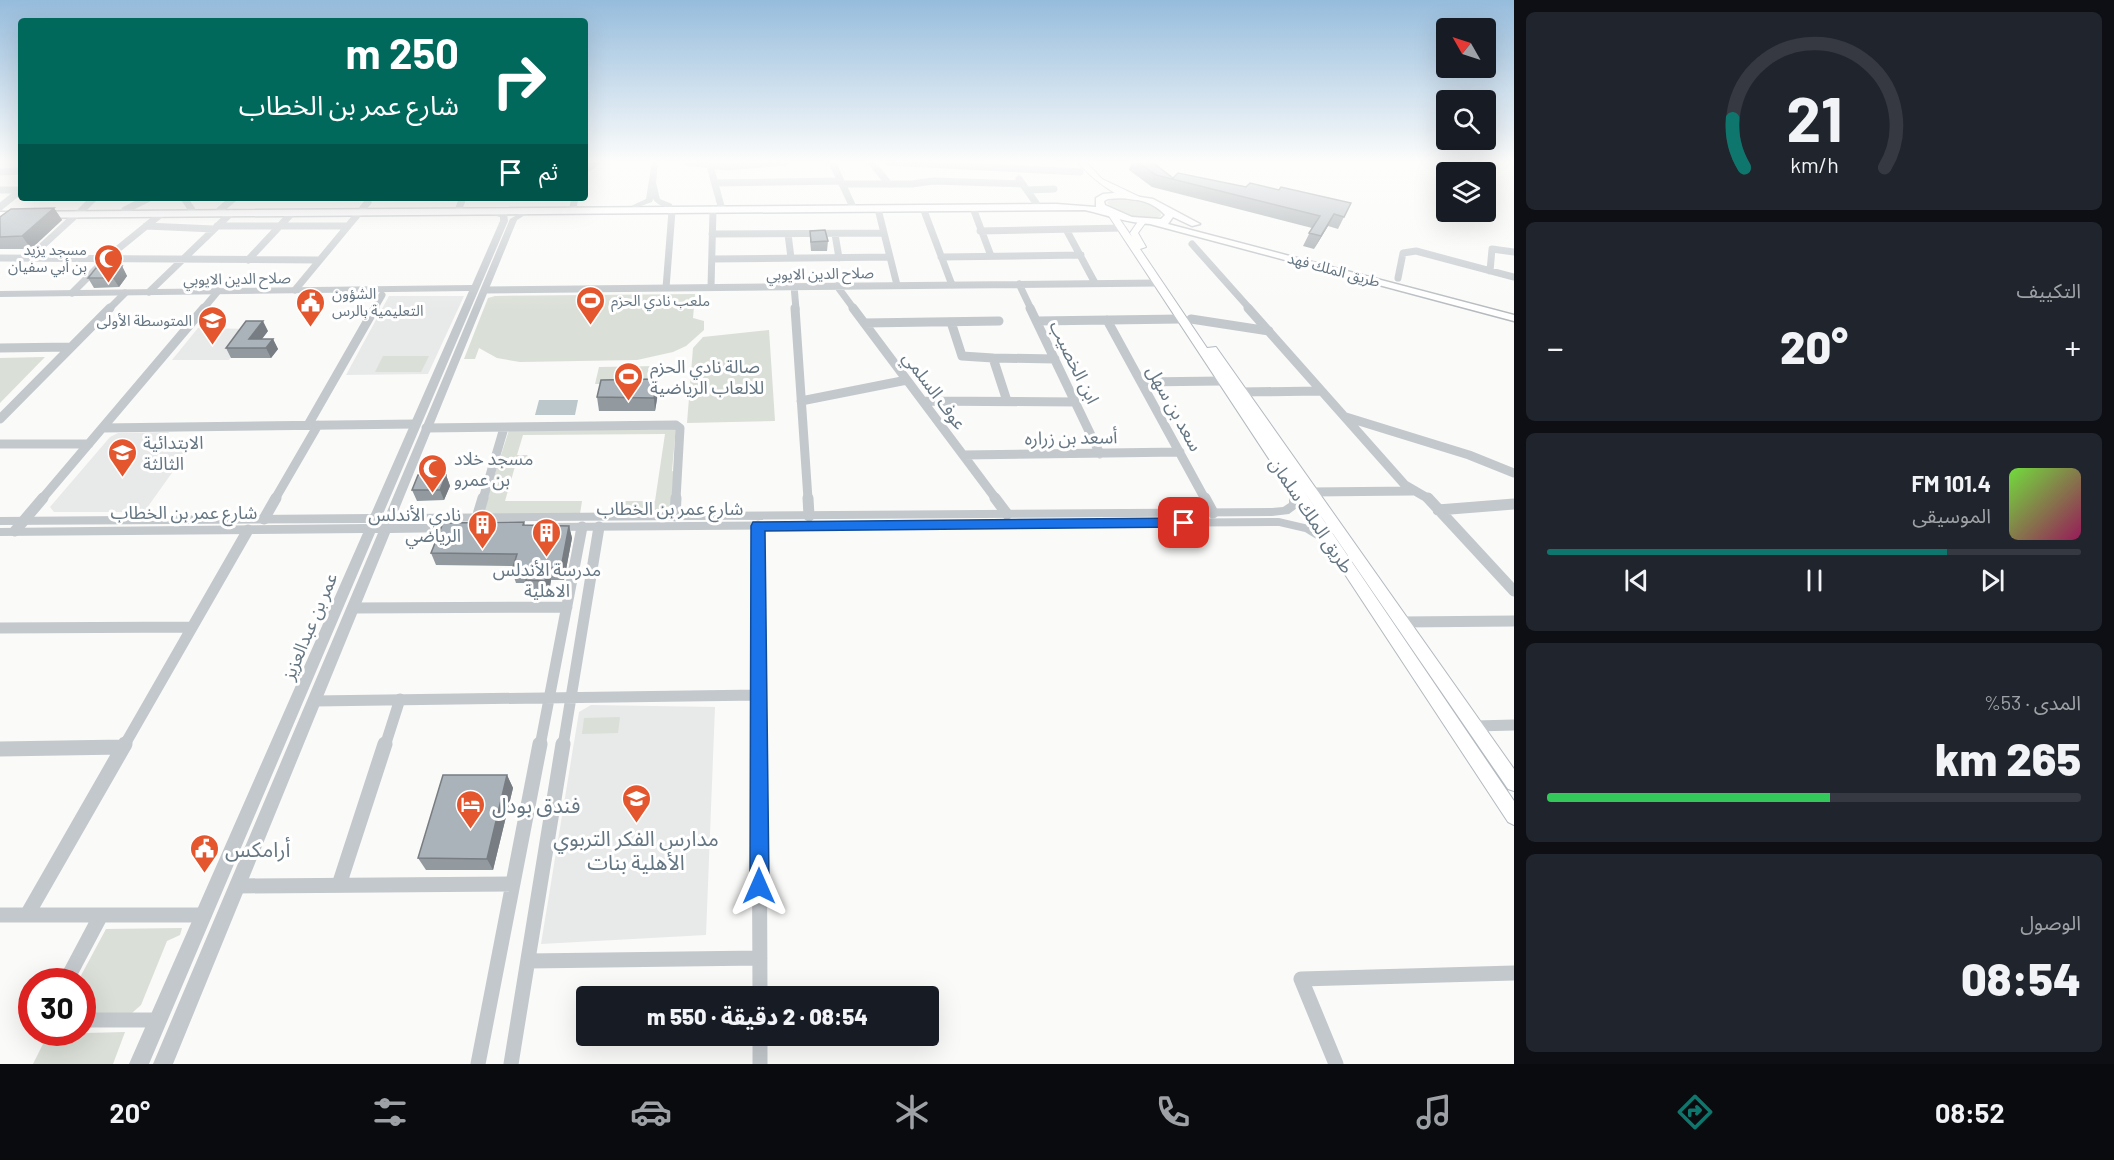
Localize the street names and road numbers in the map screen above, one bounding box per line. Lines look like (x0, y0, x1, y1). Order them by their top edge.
street label: طريق الملك فهد (1285, 248, 1382, 292)
street label: صلاح الدين الايوبي (766, 263, 874, 287)
street label: صلاح الدين الايوبي (183, 268, 291, 292)
street label: ابن الخصيب (1045, 317, 1105, 408)
street label: عوف السلمي (896, 347, 972, 435)
street label: سعد بن سهل (1142, 361, 1208, 455)
street label: أسعد بن زراره (1024, 425, 1118, 450)
street label: طريق الملك سلمان (1264, 453, 1359, 578)
street label: شارع عمر بن الخطاب (597, 497, 743, 523)
street label: شارع عمر بن الخطاب (111, 501, 257, 527)
street label: عمر بن عبدالعزيز (276, 569, 342, 684)

